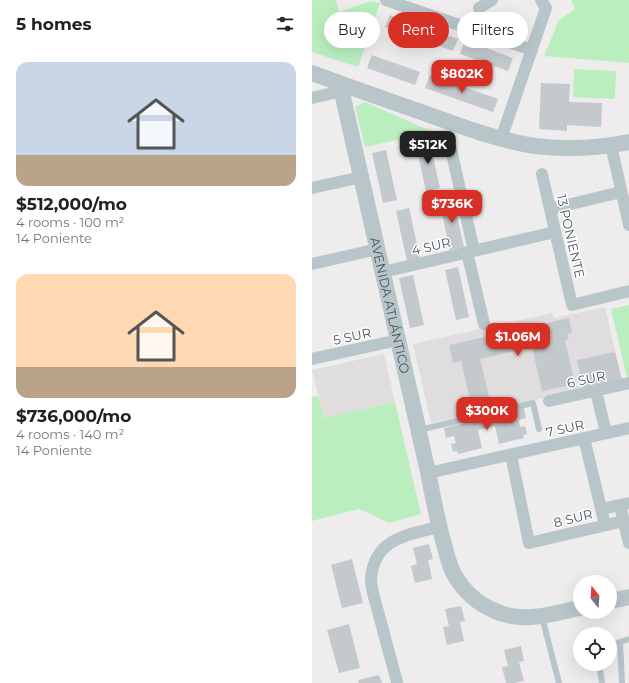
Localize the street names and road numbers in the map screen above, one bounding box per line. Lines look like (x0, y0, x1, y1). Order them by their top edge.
street label: 13 PONIENTE (554, 193, 588, 279)
street label: 4 SUR (410, 234, 452, 258)
street label: AVENIDA ATLÁNTICO (367, 236, 413, 375)
street label: 5 SUR (332, 324, 372, 348)
street label: 6 SUR (565, 367, 607, 391)
street label: 7 SUR (544, 416, 586, 440)
street label: 8 SUR (552, 505, 594, 531)

